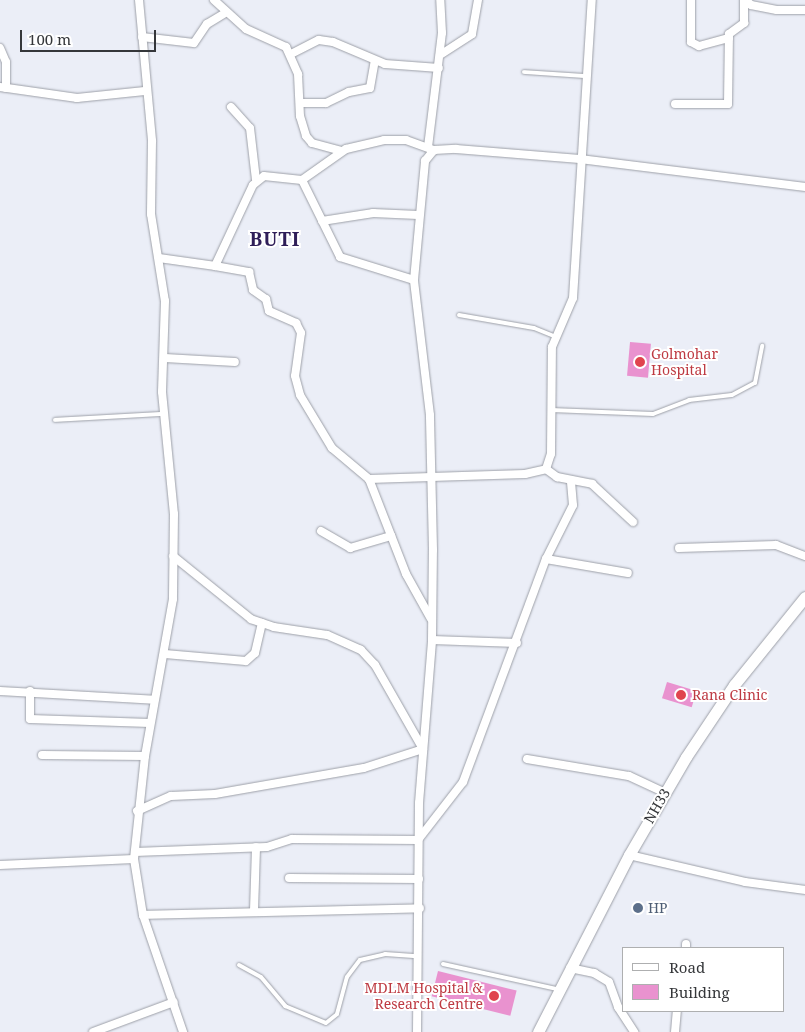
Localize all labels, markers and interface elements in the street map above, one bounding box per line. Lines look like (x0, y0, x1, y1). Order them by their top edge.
scale bar (22, 20, 159, 52)
text: 100 m (28, 29, 71, 49)
district label: BUTI (249, 229, 301, 251)
place label: Golmohar Hospital (651, 346, 718, 378)
marker: Golmohar Hospital (633, 355, 647, 369)
place label: Rana Clinic (692, 687, 767, 703)
marker: Rana Clinic (674, 688, 688, 702)
street label: NH33 (640, 786, 674, 826)
place label: HP (648, 900, 668, 916)
marker: HP (632, 902, 644, 914)
legend (622, 947, 785, 1012)
text: Road (669, 957, 705, 977)
place label: MDLM Hospital & Research Centre (364, 980, 483, 1012)
text: Building (669, 982, 730, 1002)
marker: MDLM Hospital & Research Centre (487, 989, 501, 1003)

